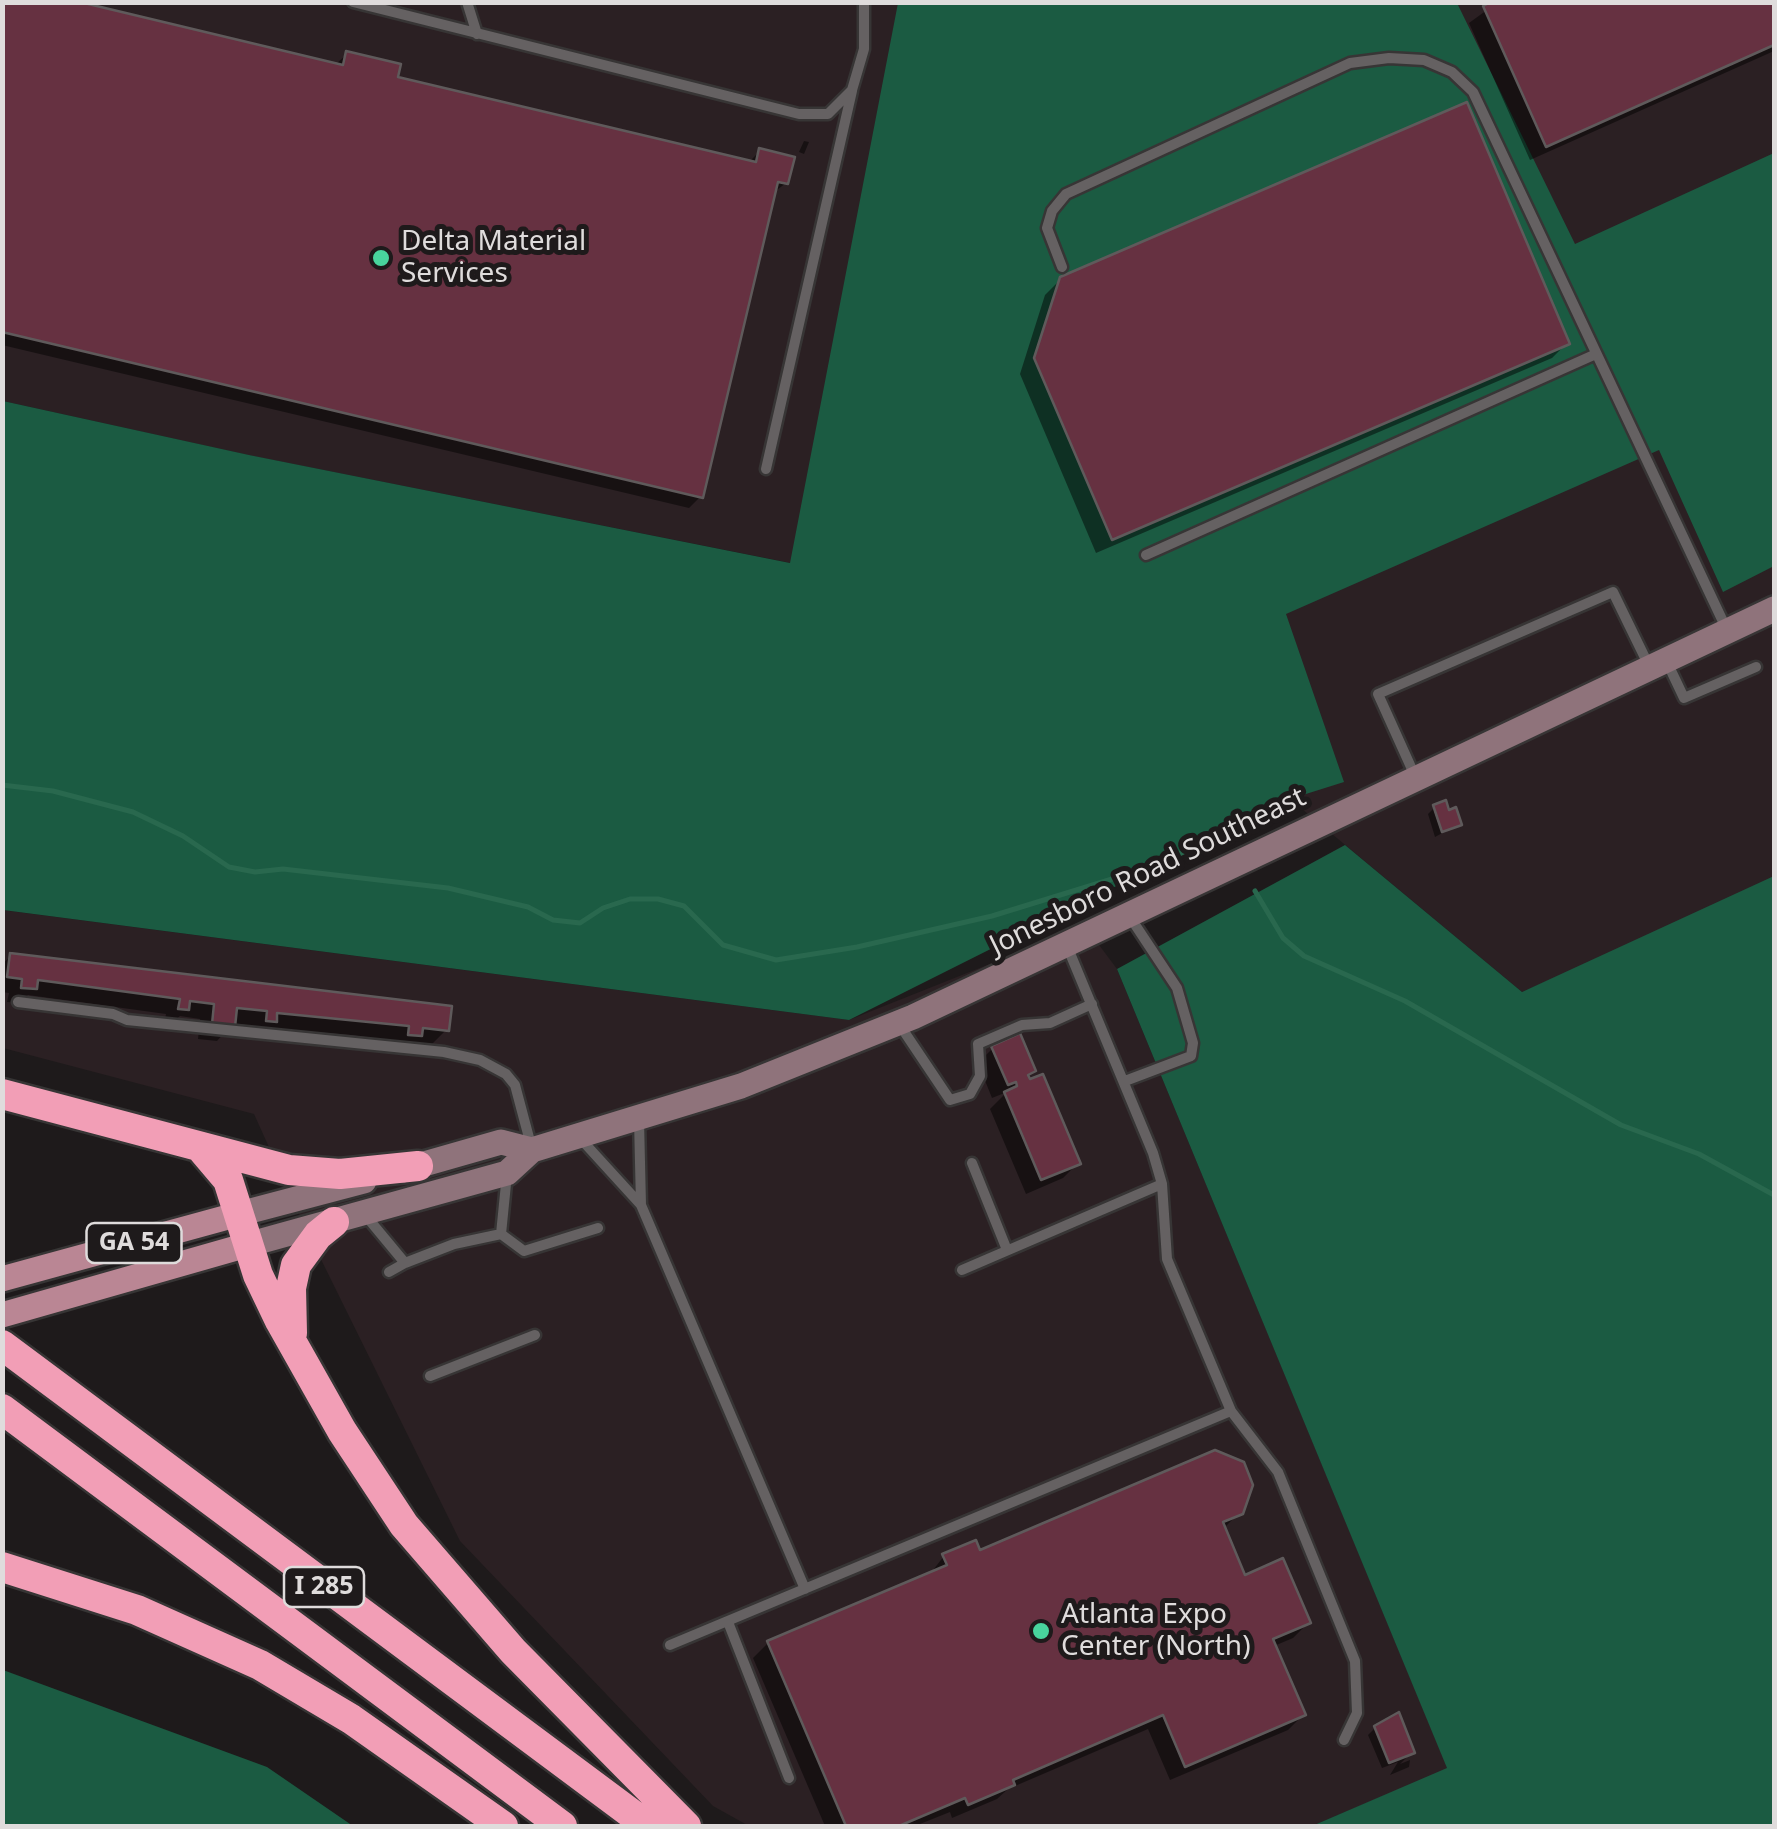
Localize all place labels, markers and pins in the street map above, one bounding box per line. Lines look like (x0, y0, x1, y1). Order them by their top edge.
place label: Delta Material Services (401, 225, 586, 291)
marker: Delta Material Services (370, 247, 392, 269)
place label: Atlanta Expo Center (North) (1061, 1598, 1251, 1664)
marker: Atlanta Expo Center (North) (1030, 1620, 1052, 1642)

